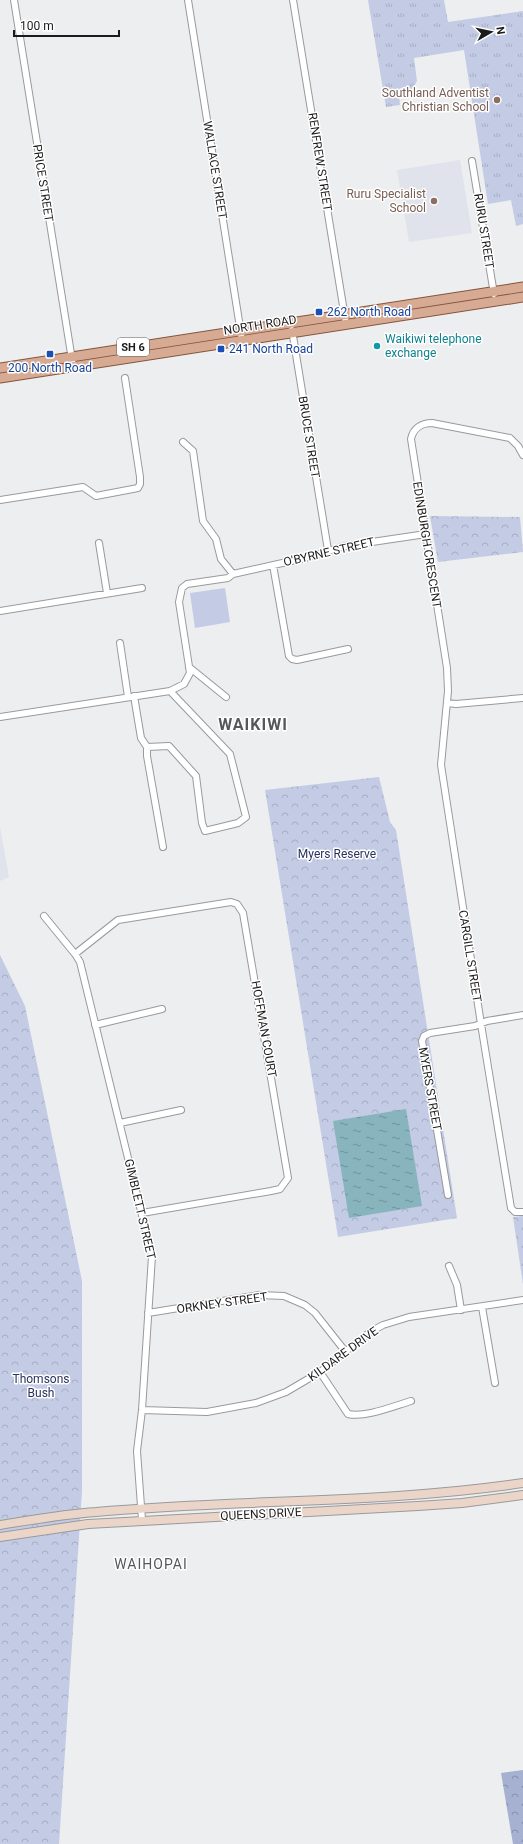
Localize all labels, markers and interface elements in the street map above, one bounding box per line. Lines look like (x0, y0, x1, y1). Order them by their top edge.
scale bar (14, 12, 119, 38)
north arrow (471, 12, 511, 52)
text: 100 m (20, 19, 54, 33)
text: N (493, 26, 507, 36)
place label: Southland Adventist Christian School (382, 86, 489, 114)
marker: Southland Adventist Christian School (492, 95, 502, 105)
street label: RENFREW STREET (305, 112, 335, 212)
street label: WALLACE STREET (200, 120, 230, 220)
street label: PRICE STREET (30, 143, 56, 223)
place label: Ruru Specialist School (346, 187, 426, 215)
street label: RURU STREET (471, 192, 497, 270)
marker: Ruru Specialist School (429, 196, 439, 206)
place label: 262 North Road (327, 305, 411, 319)
marker: 262 North Road (314, 307, 324, 317)
street label: NORTH ROAD (223, 312, 298, 338)
place label: Waikiwi telephone exchange (385, 332, 482, 360)
road number: SH 6 (117, 338, 149, 356)
marker: Waikiwi telephone exchange (372, 341, 382, 351)
place label: 241 North Road (229, 342, 313, 356)
marker: 241 North Road (216, 344, 226, 354)
marker: 200 North Road (45, 349, 55, 359)
place label: 200 North Road (8, 361, 92, 375)
street label: BRUCE STREET (296, 395, 322, 479)
street label: EDINBURGH CRESCENT (410, 481, 444, 609)
street label: O'BYRNE STREET (282, 535, 376, 569)
district label: WAIKIWI (218, 715, 288, 734)
park label: Myers Reserve (298, 847, 376, 861)
street label: CARGILL STREET (456, 909, 484, 1003)
street label: HOFFMAN COURT (249, 980, 279, 1078)
street label: MYERS STREET (416, 1046, 444, 1132)
street label: GIMBLETT STREET (122, 1157, 158, 1261)
street label: ORKNEY STREET (176, 1290, 268, 1316)
street label: KILDARE DRIVE (305, 1324, 381, 1384)
park label: Thomsons Bush (13, 1372, 70, 1400)
street label: QUEENS DRIVE (220, 1505, 302, 1523)
district label: WAIHOPAI (114, 1556, 188, 1572)

